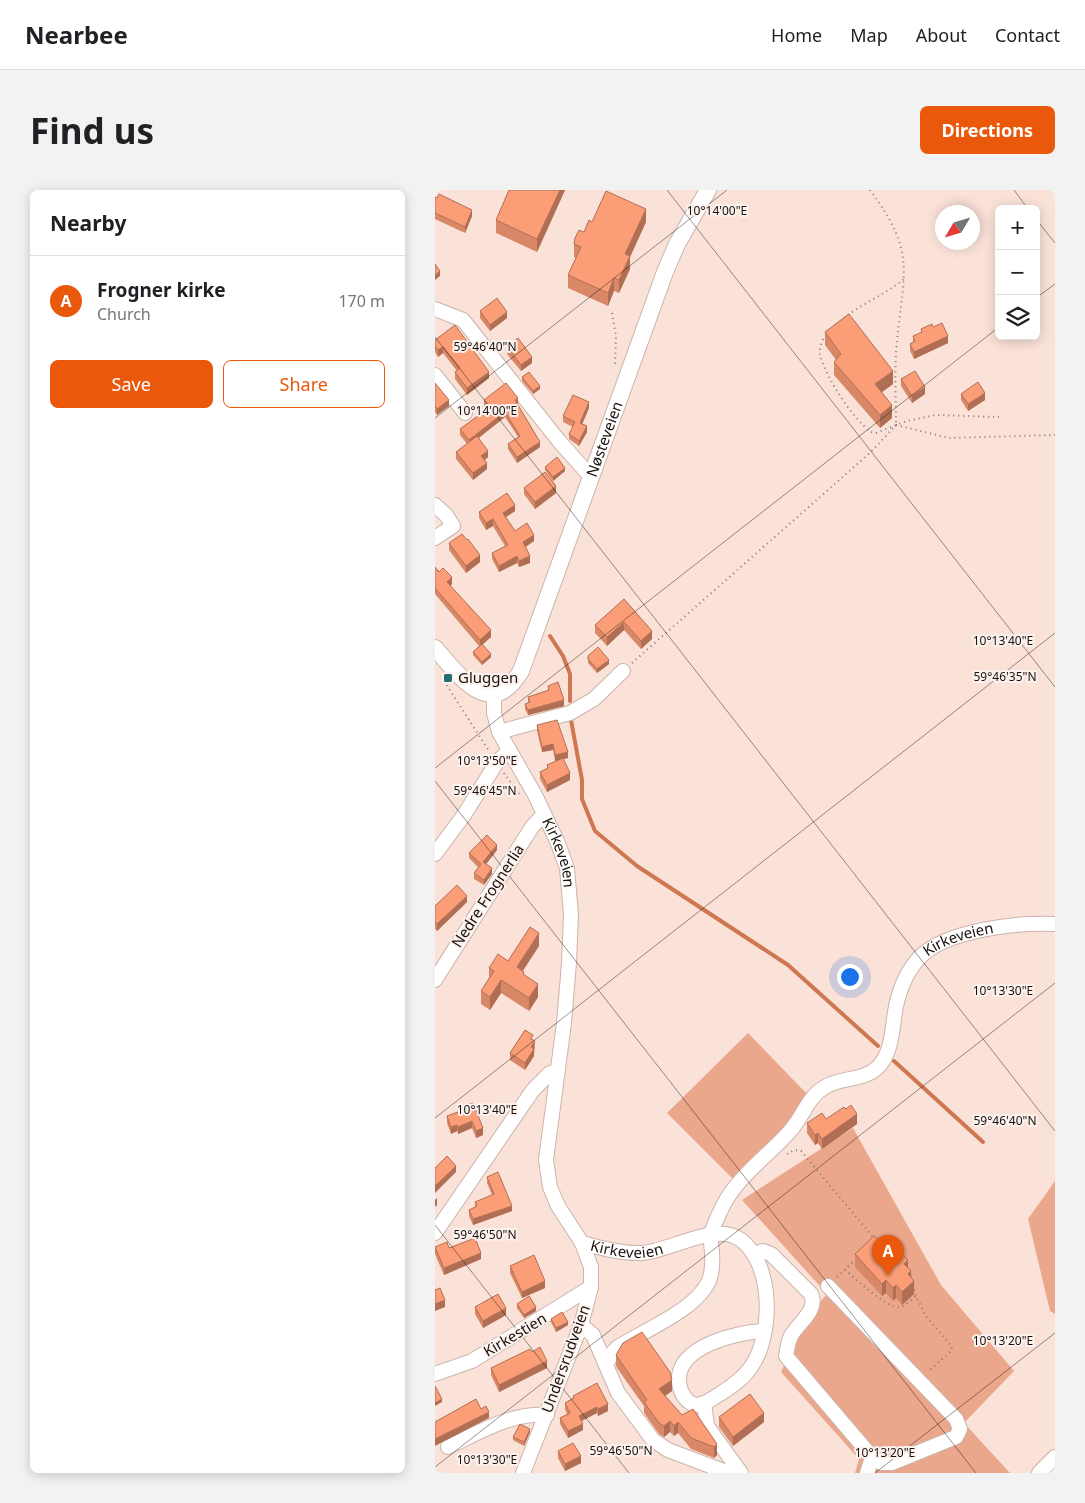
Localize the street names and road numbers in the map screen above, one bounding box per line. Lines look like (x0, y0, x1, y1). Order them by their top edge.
street label: Nøsteveien (581, 398, 627, 479)
street label: Kirkeveien (538, 814, 580, 888)
street label: Nedre Frognerlia (446, 840, 528, 951)
street label: Kirkeveien (919, 917, 995, 960)
street label: Kirkeveien (589, 1235, 665, 1262)
street label: Undersrudveien (536, 1302, 594, 1415)
street label: Kirkestien (479, 1308, 550, 1361)

